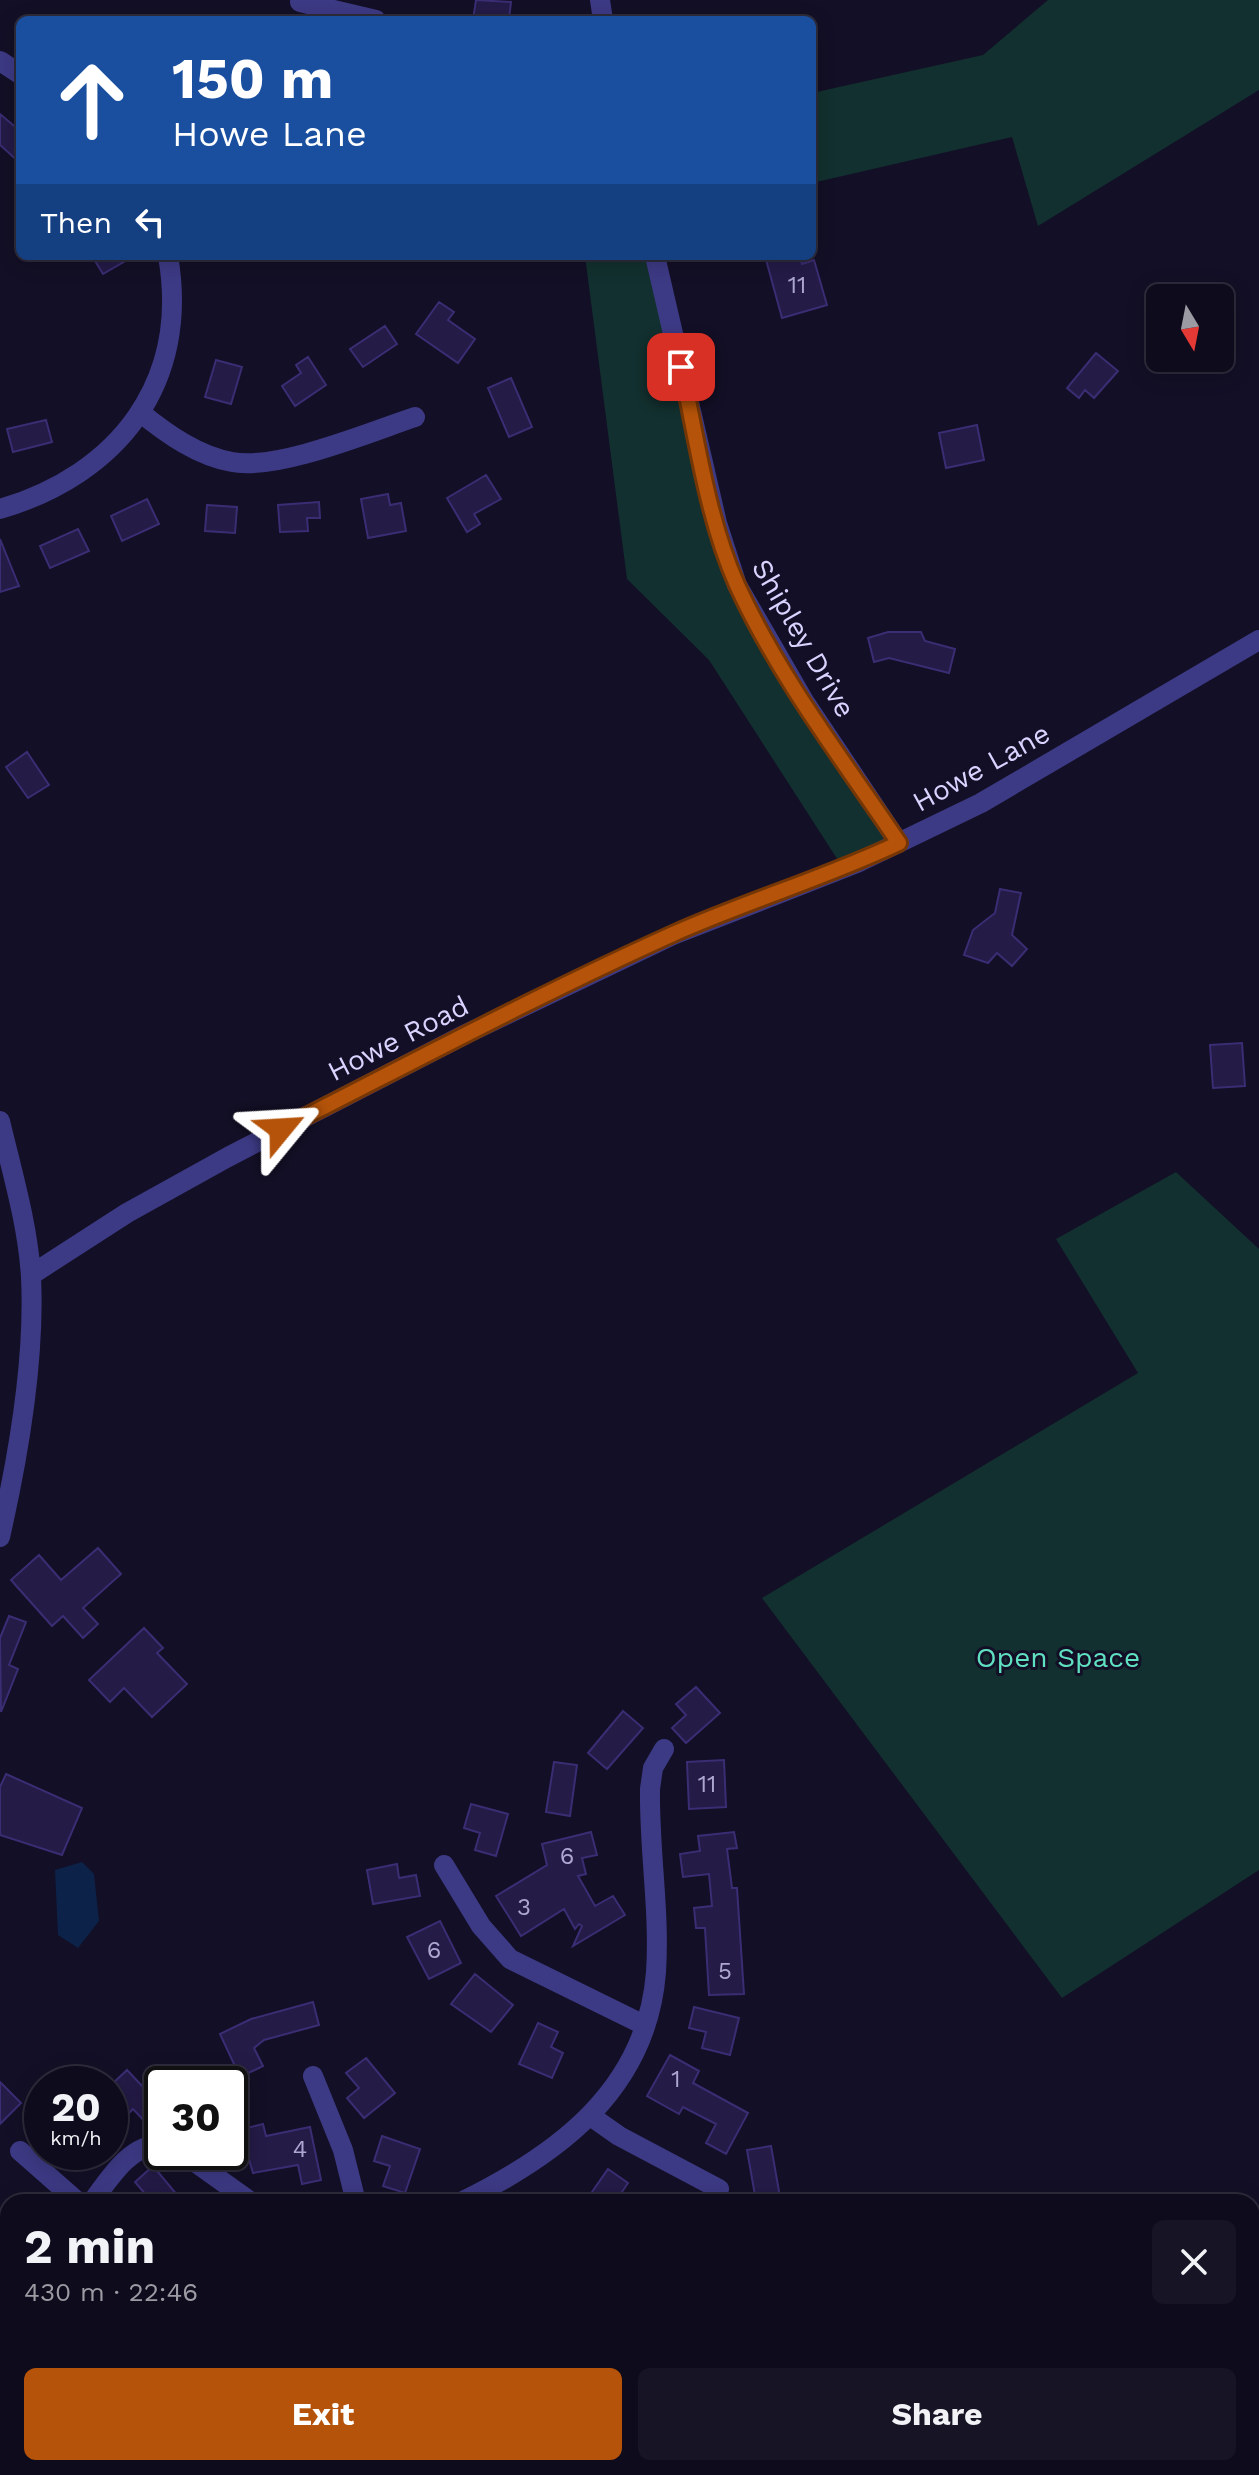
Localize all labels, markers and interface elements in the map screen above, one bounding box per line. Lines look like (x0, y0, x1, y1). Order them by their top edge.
text: 150 m (172, 46, 334, 112)
icon: ahead (40, 48, 144, 152)
text: Howe Lane (172, 113, 367, 155)
icon: left (128, 200, 172, 244)
text: Then (40, 205, 112, 240)
house number: 11 (788, 271, 806, 299)
north arrow (1146, 284, 1234, 372)
map controls (1146, 284, 1234, 372)
pin (647, 333, 715, 401)
icon: arrive (659, 345, 703, 389)
street label: Shipley Drive (745, 553, 862, 723)
street label: Howe Lane (907, 716, 1055, 819)
street label: Howe Road (322, 989, 474, 1088)
position arrow (239, 1087, 323, 1171)
park label: Open Space (976, 1641, 1140, 1674)
house number: 11 (698, 1770, 716, 1798)
house number: 6 (560, 1842, 574, 1870)
house number: 3 (517, 1893, 531, 1921)
house number: 6 (427, 1936, 441, 1964)
house number: 5 (718, 1957, 732, 1985)
house number: 1 (671, 2065, 681, 2093)
speed limit sign: 30 (144, 2066, 248, 2170)
text: 20 (51, 2084, 101, 2131)
text: km/h (50, 2126, 102, 2150)
house number: 4 (293, 2135, 307, 2163)
text: 2 min (24, 2218, 155, 2275)
button: close (1152, 2220, 1236, 2304)
text: 430 m · 22:46 (24, 2277, 198, 2307)
button: Exit (24, 2368, 622, 2460)
button: Share (638, 2368, 1236, 2460)

